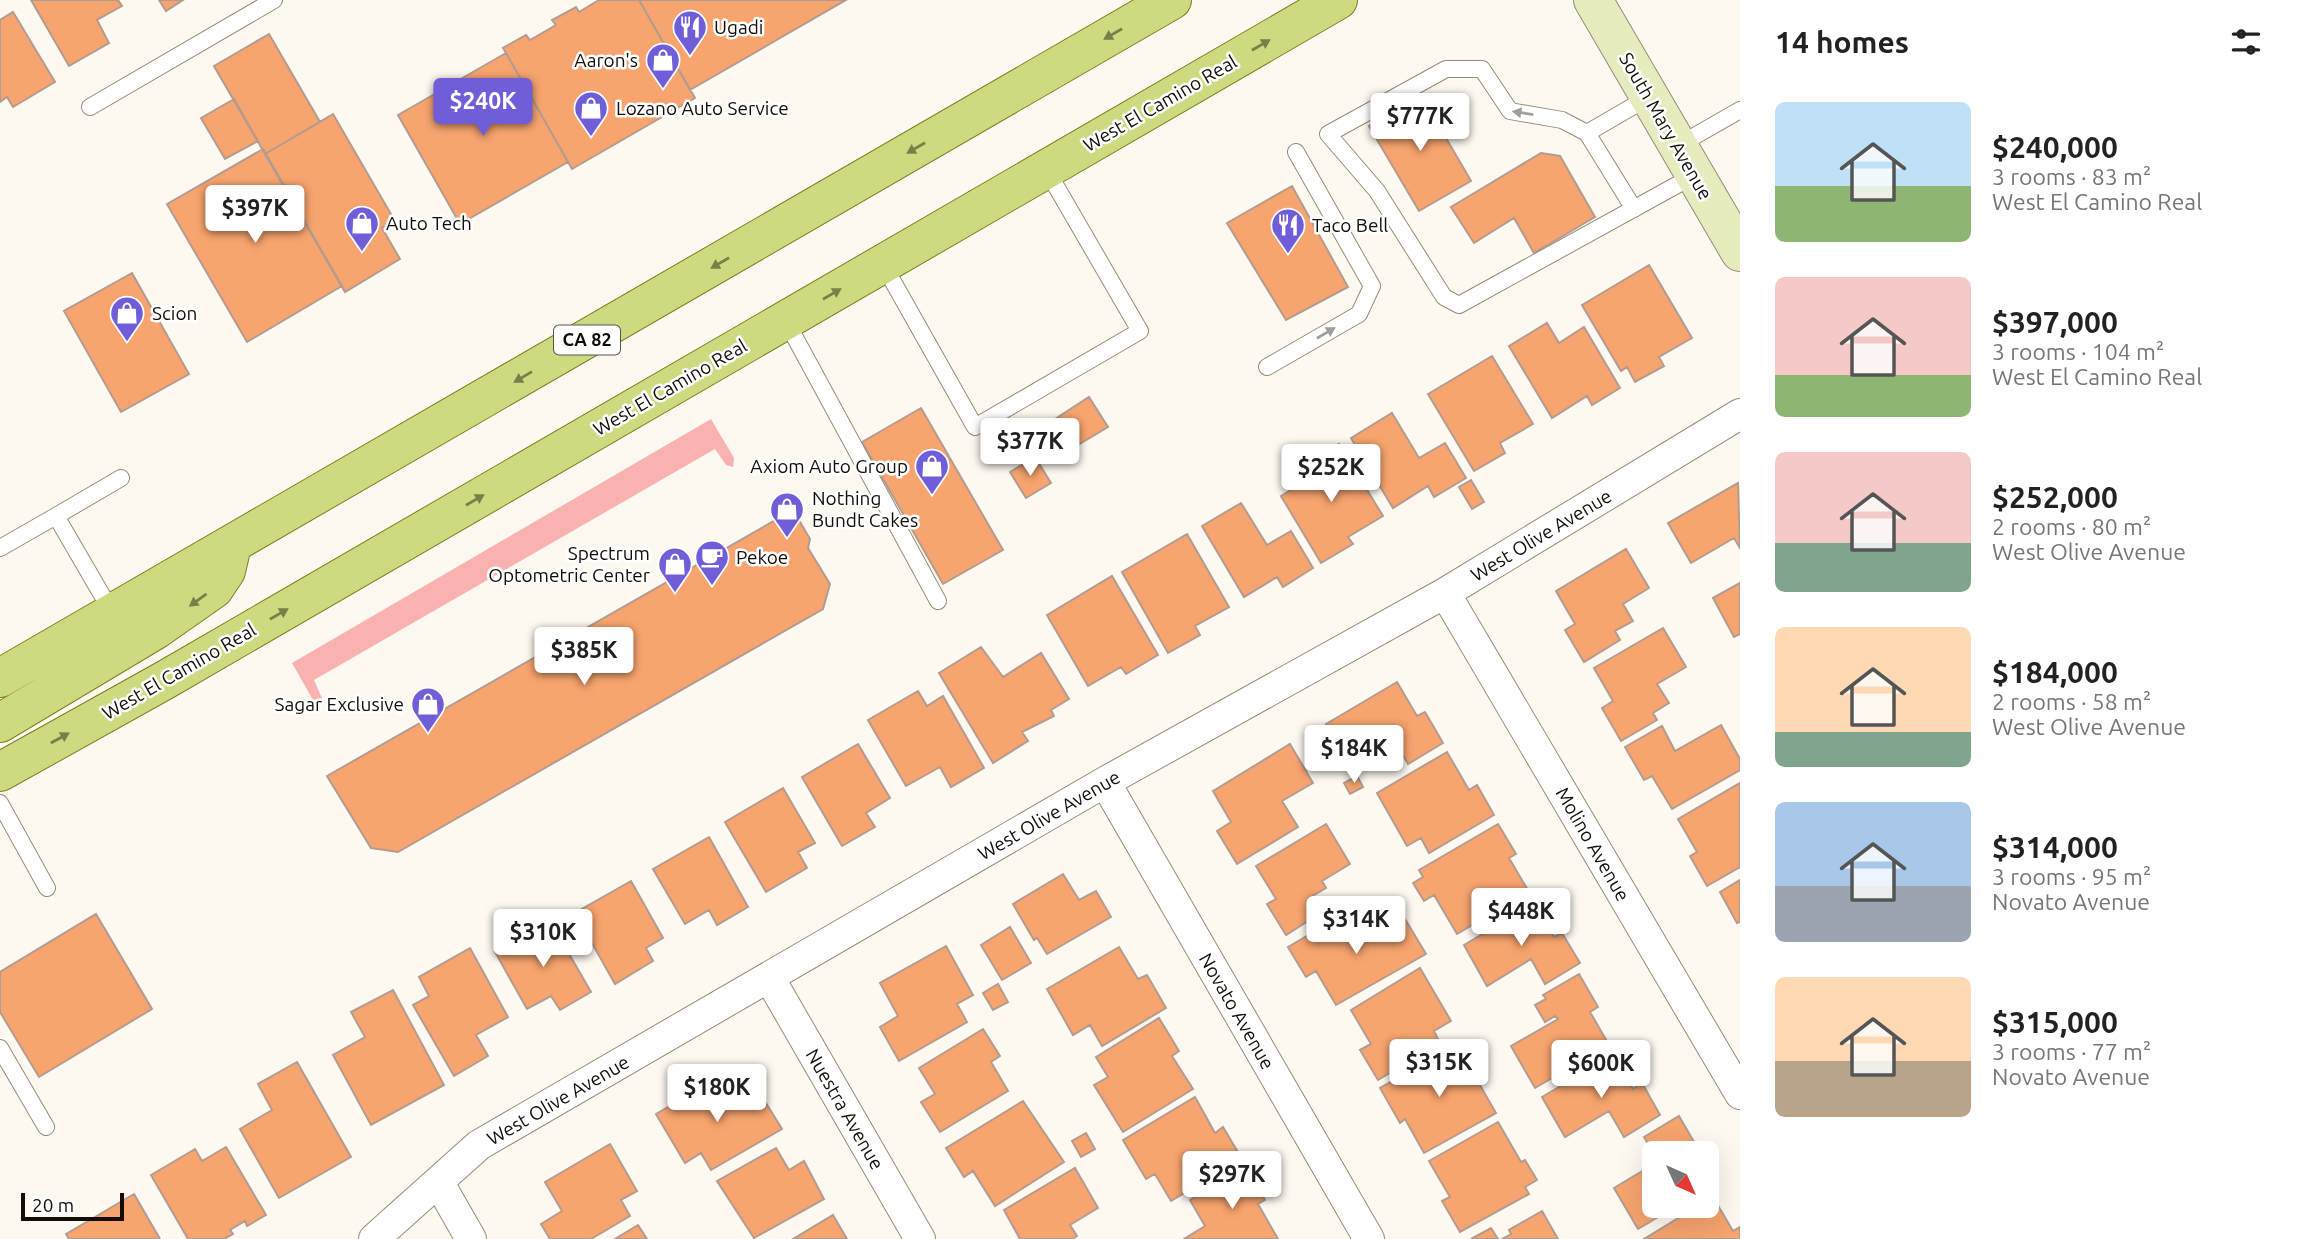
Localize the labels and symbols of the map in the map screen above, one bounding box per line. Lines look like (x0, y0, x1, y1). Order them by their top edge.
restaurant icon: Ugadi (671, 8, 709, 57)
place label: Ugadi (714, 16, 763, 38)
one-way arrow (1104, 28, 1123, 40)
one-way arrow (1252, 38, 1271, 51)
shop icon: Aaron's (644, 41, 682, 90)
place label: Aaron's (574, 49, 638, 71)
street label: South Mary Avenue (1615, 49, 1717, 203)
street label: West El Camino Real (1079, 50, 1241, 156)
pin: $240K (434, 78, 532, 138)
shop icon: Lozano Auto Service (572, 89, 610, 138)
pin: $777K (1371, 94, 1469, 153)
place label: Lozano Auto Service (616, 97, 789, 119)
one-way arrow (1511, 107, 1533, 118)
one-way arrow (907, 142, 926, 154)
pin: $397K (206, 186, 304, 245)
shop icon: Auto Tech (343, 204, 381, 253)
restaurant icon: Taco Bell (1269, 206, 1307, 255)
place label: Auto Tech (386, 212, 472, 234)
place label: Taco Bell (1312, 214, 1388, 236)
one-way arrow (710, 256, 729, 269)
one-way arrow (822, 288, 841, 300)
shop icon: Scion (108, 294, 146, 343)
place label: Scion (152, 302, 197, 324)
road number: CA 82 (554, 326, 620, 354)
one-way arrow (1316, 327, 1335, 339)
street label: West El Camino Real (589, 334, 751, 440)
one-way arrow (514, 371, 533, 383)
pin: $377K (981, 419, 1079, 478)
pin: $252K (1282, 444, 1380, 504)
shop icon: Axiom Auto Group (913, 447, 951, 496)
place label: Axiom Auto Group (750, 455, 908, 477)
street label: West Olive Avenue (1467, 484, 1615, 586)
place label: Nothing Bundt Cakes (812, 487, 918, 531)
shop icon: Nothing Bundt Cakes (768, 490, 806, 539)
one-way arrow (466, 494, 485, 506)
cafe icon: Pekoe (693, 538, 731, 587)
place label: Spectrum Optometric Center (488, 542, 650, 586)
shop icon: Spectrum Optometric Center (656, 545, 694, 594)
place label: Pekoe (736, 546, 788, 568)
one-way arrow (189, 593, 207, 607)
one-way arrow (269, 608, 288, 621)
street label: West El Camino Real (98, 618, 260, 724)
pin: $385K (535, 628, 633, 687)
shop icon: Sagar Exclusive (409, 685, 447, 734)
place label: Sagar Exclusive (275, 693, 404, 715)
pin: $184K (1305, 726, 1403, 785)
one-way arrow (50, 733, 70, 745)
street label: West Olive Avenue (974, 765, 1124, 865)
street label: Molino Avenue (1552, 783, 1634, 905)
pin: $448K (1472, 888, 1570, 948)
pin: $314K (1307, 897, 1405, 956)
pin: $310K (494, 909, 592, 969)
street label: Novato Avenue (1195, 949, 1279, 1073)
pin: $315K (1390, 1040, 1488, 1099)
pin: $600K (1552, 1040, 1650, 1100)
street label: Nuestra Avenue (801, 1045, 889, 1173)
street label: West Olive Avenue (483, 1050, 633, 1150)
pin: $180K (668, 1064, 766, 1124)
north arrow (1642, 1141, 1718, 1218)
pin: $297K (1183, 1152, 1281, 1211)
scale bar (21, 1190, 124, 1222)

